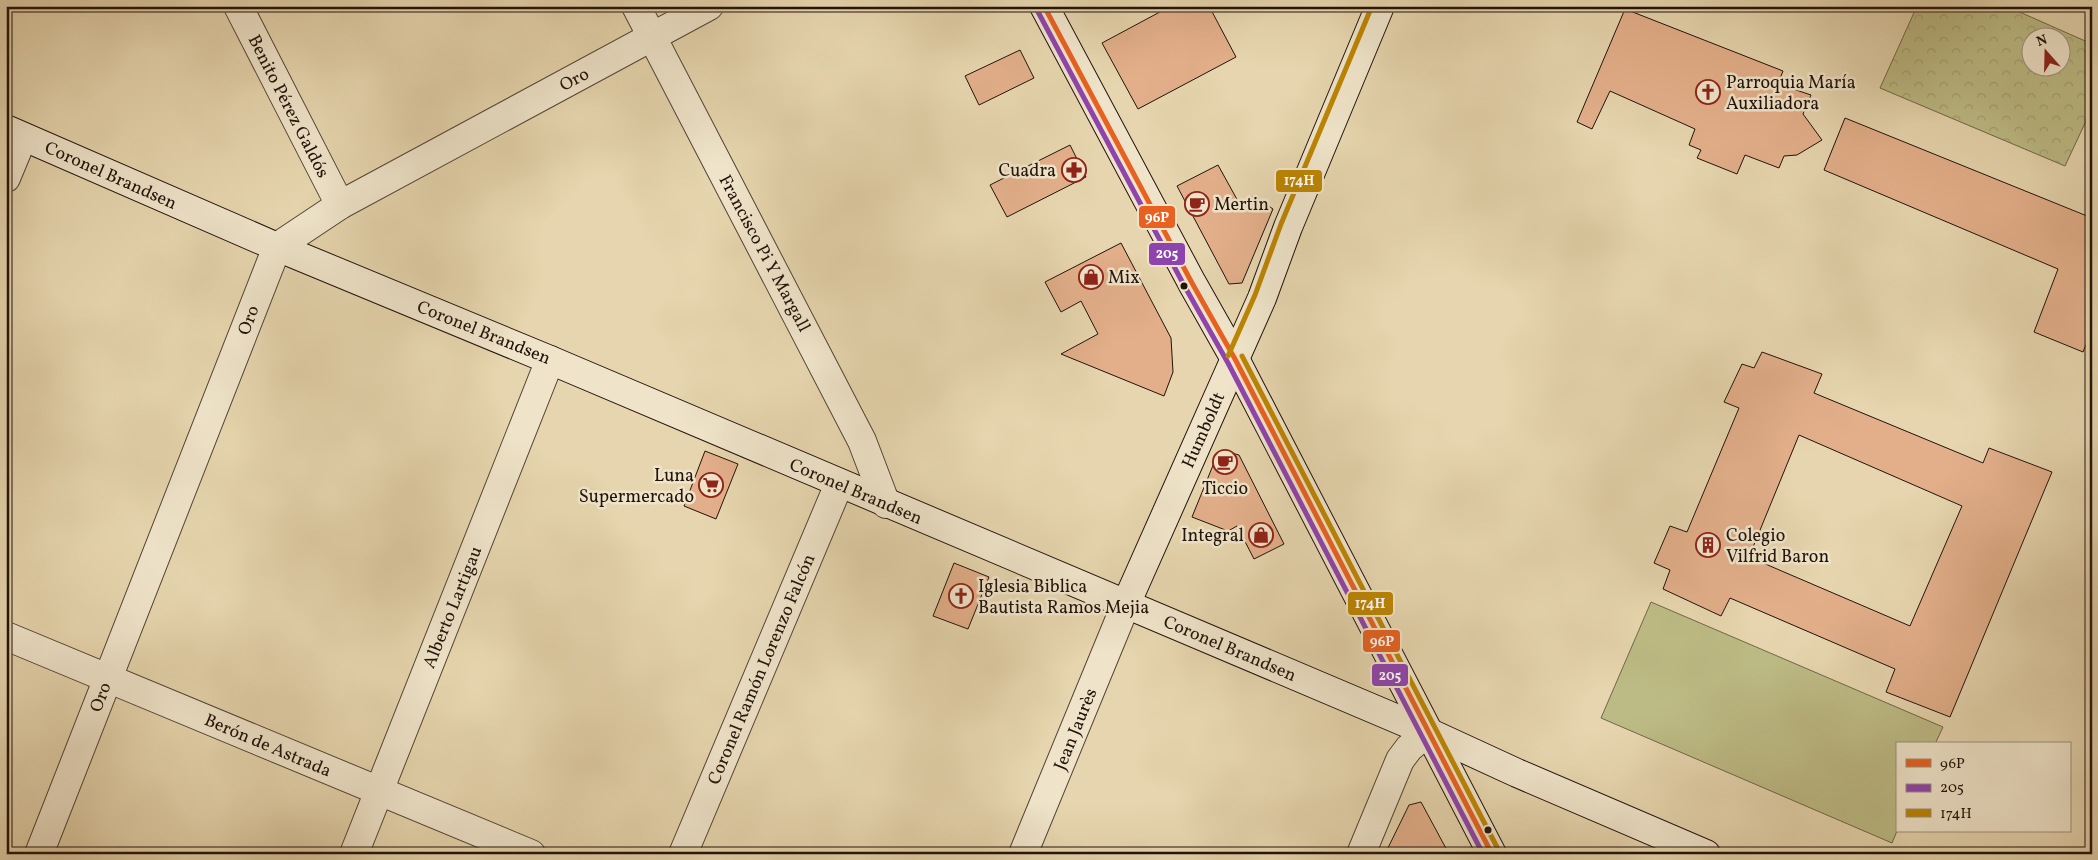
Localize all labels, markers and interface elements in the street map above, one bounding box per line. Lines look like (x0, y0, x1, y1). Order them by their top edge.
north arrow (2020, 28, 2070, 78)
street label: Benito Pérez Galdós (241, 31, 335, 183)
text: N (2034, 31, 2050, 52)
street label: Oro (555, 62, 594, 98)
place label: Parroquia María Auxiliadora (1726, 71, 1856, 117)
church icon: Parroquia María Auxiliadora (1695, 79, 1721, 105)
street label: Coronel Brandsen (40, 136, 181, 217)
pharmacy icon: Cuadra (1061, 157, 1087, 183)
place label: Cuadra (998, 159, 1056, 184)
line badge: 174H (1275, 169, 1323, 193)
street label: Francisco Pi Y Margall (712, 171, 816, 337)
text: 174H (1284, 172, 1314, 191)
cafe icon: Mertin (1184, 191, 1210, 217)
place label: Mertin (1214, 193, 1269, 218)
line badge: 96P (1138, 205, 1176, 229)
text: 96P (1145, 209, 1169, 228)
line badge: 205 (1148, 242, 1186, 266)
text: 205 (1156, 245, 1179, 264)
shop icon: Mix (1078, 264, 1104, 290)
place label: Mix (1108, 266, 1140, 291)
unlabelled marker (1179, 281, 1189, 291)
street label: Coronel Brandsen (413, 295, 554, 372)
street label: Oro (232, 302, 266, 339)
street label: Humboldt (1177, 389, 1232, 473)
cafe icon: Ticcio (1212, 449, 1238, 475)
street label: Coronel Brandsen (785, 453, 926, 532)
place label: Luna Supermercado (579, 464, 694, 510)
supermarket icon: Luna Supermercado (698, 472, 724, 498)
place label: Ticcio (1202, 477, 1248, 502)
shop icon: Integral (1248, 522, 1274, 548)
place label: Integral (1181, 524, 1244, 549)
place label: Colegio Vilfrid Baron (1726, 524, 1829, 570)
building icon: Colegio Vilfrid Baron (1695, 532, 1721, 558)
street label: Alberto Lartigau (417, 543, 489, 672)
street label: Coronel Ramón Lorenzo Falcón (702, 550, 823, 789)
place label: Iglesia Biblica Bautista Ramos Mejia (978, 575, 1149, 621)
church icon: Iglesia Biblica Bautista Ramos Mejia (948, 583, 974, 609)
line badge: 174H (1347, 591, 1394, 616)
text: 174H (1355, 595, 1385, 614)
street label: Coronel Brandsen (1159, 610, 1300, 689)
line badge: 96P (1362, 629, 1401, 653)
text: 96P (1370, 633, 1394, 652)
line badge: 205 (1371, 663, 1409, 687)
text: 205 (1379, 667, 1402, 686)
street label: Oro (84, 679, 118, 716)
street label: Jean Jaurès (1049, 685, 1104, 774)
street label: Berón de Astrada (200, 708, 335, 784)
legend (1896, 742, 2070, 832)
text: 96P (1940, 754, 1965, 775)
text: 205 (1940, 778, 1964, 799)
text: 174H (1940, 804, 1972, 825)
unlabelled marker (1483, 825, 1493, 835)

